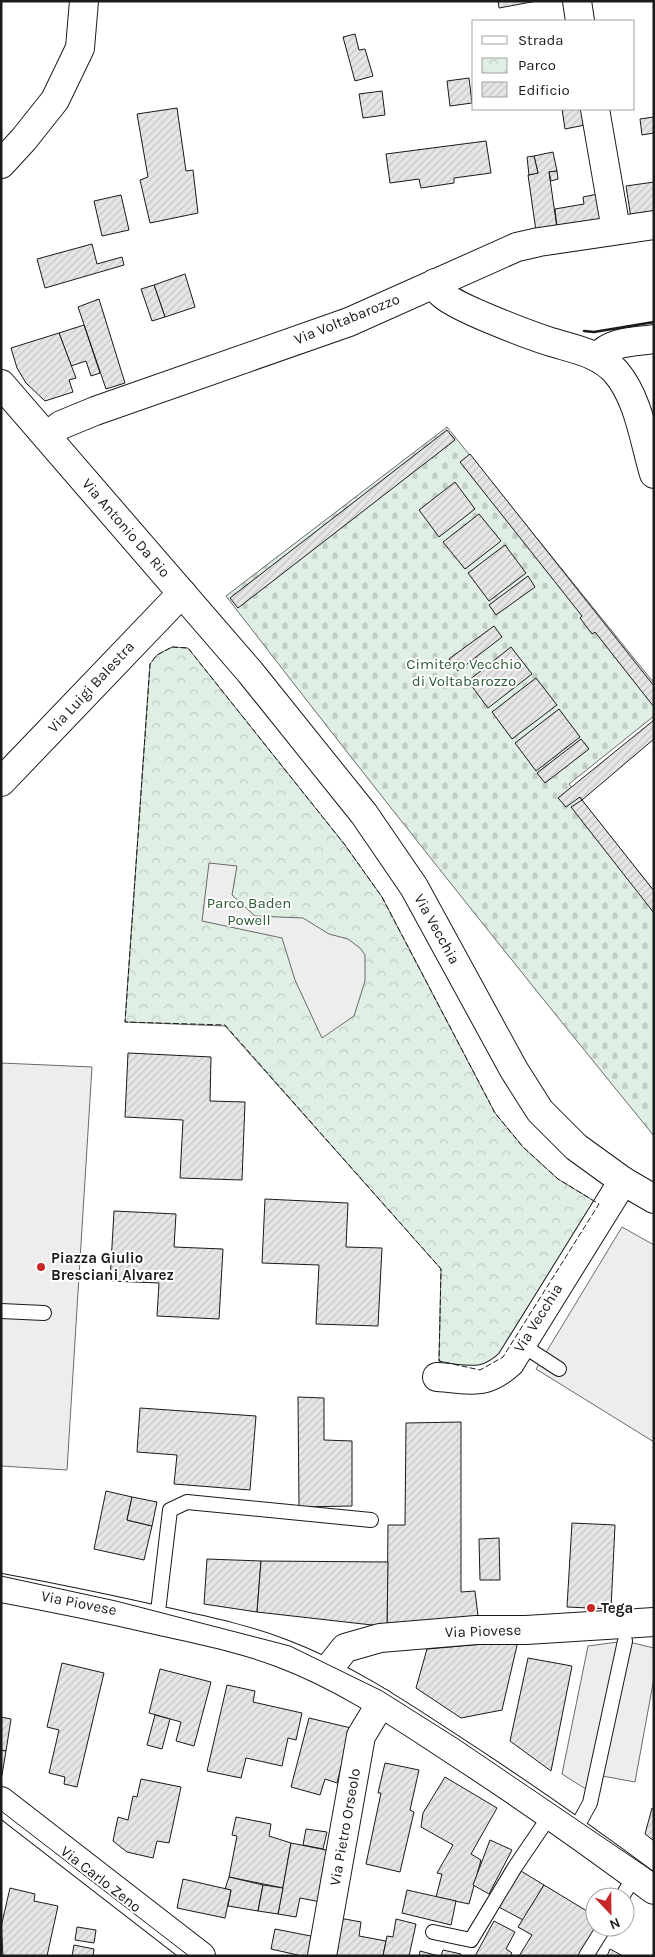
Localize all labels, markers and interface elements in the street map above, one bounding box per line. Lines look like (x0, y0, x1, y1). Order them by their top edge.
legend (472, 20, 635, 110)
text: Strada (518, 31, 564, 49)
text: Parco (518, 56, 556, 74)
text: Edificio (518, 81, 570, 99)
street label: Via Voltabarozzo (292, 290, 402, 348)
street label: Via Antonio Da Rio (78, 475, 174, 581)
street label: Via Luigi Balestra (44, 638, 138, 736)
park label: Cimitero Vecchio di Voltabarozzo (406, 655, 522, 690)
street label: Via Vecchia (410, 891, 464, 967)
park label: Parco Baden Powell (207, 894, 291, 929)
place label: Piazza Giulio Bresciani Alvarez (51, 1249, 174, 1284)
marker: Piazza Giulio Bresciani Alvarez (35, 1261, 47, 1273)
street label: Via Vecchia (510, 1280, 566, 1356)
street label: Via Piovese (40, 1587, 118, 1619)
place label: Tega (601, 1599, 633, 1617)
marker: Tega (585, 1602, 597, 1614)
street label: Via Piovese (444, 1621, 522, 1641)
street label: Via Pietro Orseolo (326, 1767, 364, 1887)
street label: Via Carlo Zeno (57, 1842, 145, 1916)
north arrow (585, 1887, 635, 1937)
text: N (607, 1914, 623, 1933)

